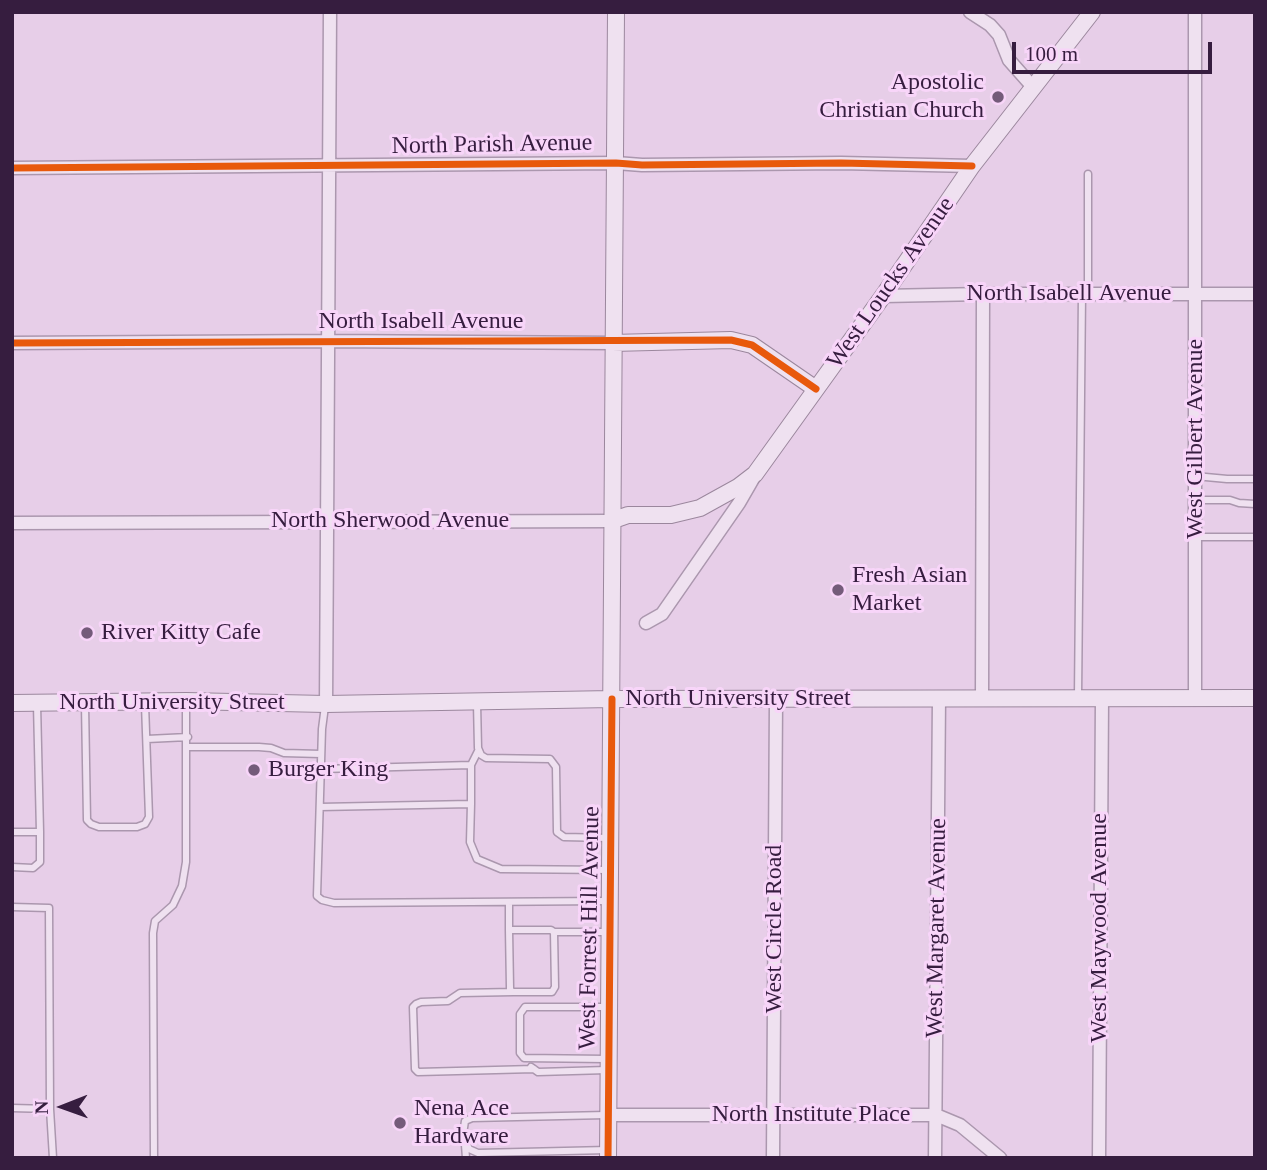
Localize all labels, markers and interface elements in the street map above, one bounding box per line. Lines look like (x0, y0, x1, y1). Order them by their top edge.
scale bar (1015, 28, 1214, 72)
text: 100 m (1025, 42, 1078, 66)
place label: Apostolic Christian Church (819, 69, 984, 125)
marker: Apostolic Christian Church (990, 89, 1006, 105)
street label: North Parish Avenue (391, 129, 593, 161)
street label: West Loucks Avenue (821, 192, 961, 374)
street label: North Isabell Avenue (967, 280, 1171, 308)
street label: North Isabell Avenue (319, 308, 523, 336)
street label: West Gilbert Avenue (1182, 339, 1210, 539)
street label: North Sherwood Avenue (271, 507, 509, 535)
place label: Fresh Asian Market (852, 562, 967, 618)
marker: Fresh Asian Market (830, 582, 846, 598)
place label: River Kitty Cafe (101, 619, 261, 647)
marker: River Kitty Cafe (79, 625, 95, 641)
street label: North University Street (625, 685, 851, 713)
street label: North University Street (59, 689, 285, 717)
place label: Burger King (268, 756, 388, 784)
marker: Burger King (246, 762, 262, 778)
street label: West Forrest Hill Avenue (573, 806, 607, 1050)
street label: West Maywood Avenue (1086, 813, 1114, 1043)
street label: West Margaret Avenue (921, 818, 953, 1038)
street label: West Circle Road (761, 845, 789, 1013)
north arrow (28, 1072, 98, 1142)
place label: Nena Ace Hardware (414, 1095, 509, 1151)
text: N (31, 1100, 52, 1114)
street label: North Institute Place (712, 1101, 910, 1129)
marker: Nena Ace Hardware (392, 1115, 408, 1131)

